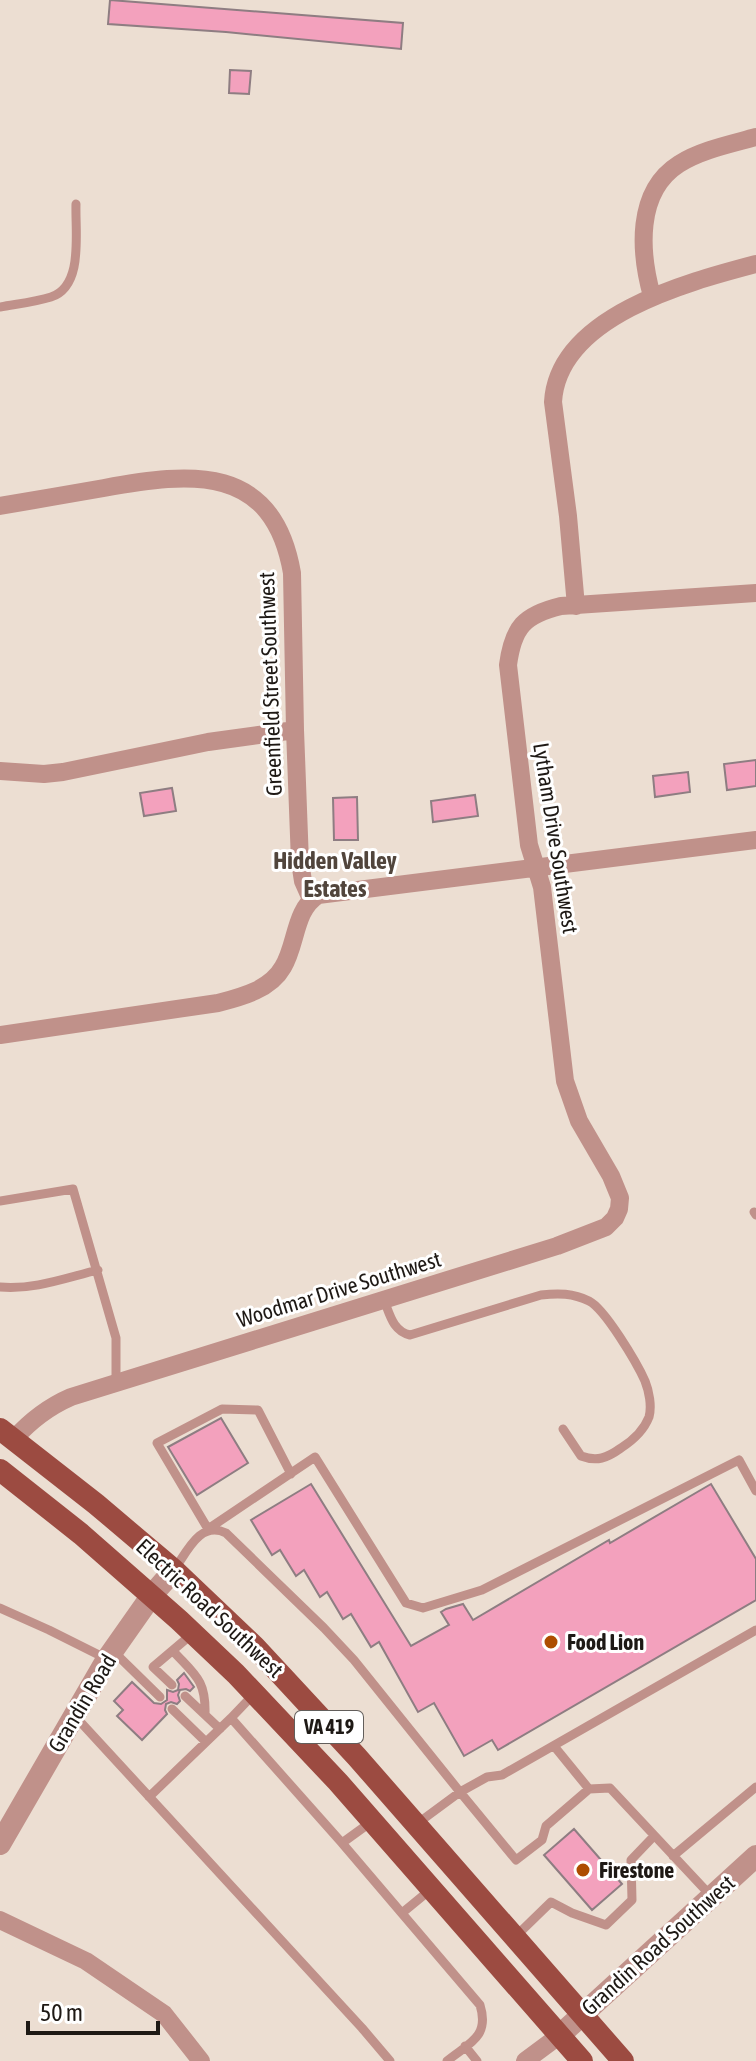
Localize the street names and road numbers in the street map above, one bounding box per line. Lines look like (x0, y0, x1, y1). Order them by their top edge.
street label: Greenfield Street Southwest (253, 571, 287, 797)
street label: Lytham Drive Southwest (528, 741, 584, 935)
street label: Woodmar Drive Southwest (234, 1246, 444, 1332)
street label: Electric Road Southwest (131, 1533, 289, 1683)
street label: Grandin Road (43, 1649, 121, 1757)
road number: VA 419 (295, 1711, 363, 1743)
street label: Grandin Road Southwest (576, 1869, 740, 2021)

